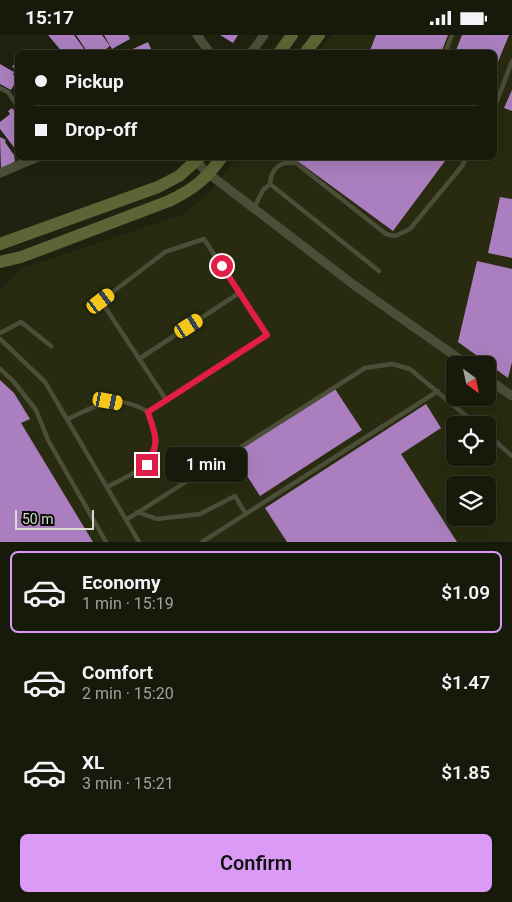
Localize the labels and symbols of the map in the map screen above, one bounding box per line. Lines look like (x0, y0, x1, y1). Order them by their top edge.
route start (211, 255, 233, 277)
car (84, 286, 117, 316)
car (172, 312, 205, 340)
north arrow (446, 356, 496, 406)
car (91, 391, 124, 411)
callout: 1 min (164, 447, 247, 483)
route end (136, 454, 158, 476)
scale bar (15, 507, 94, 530)

